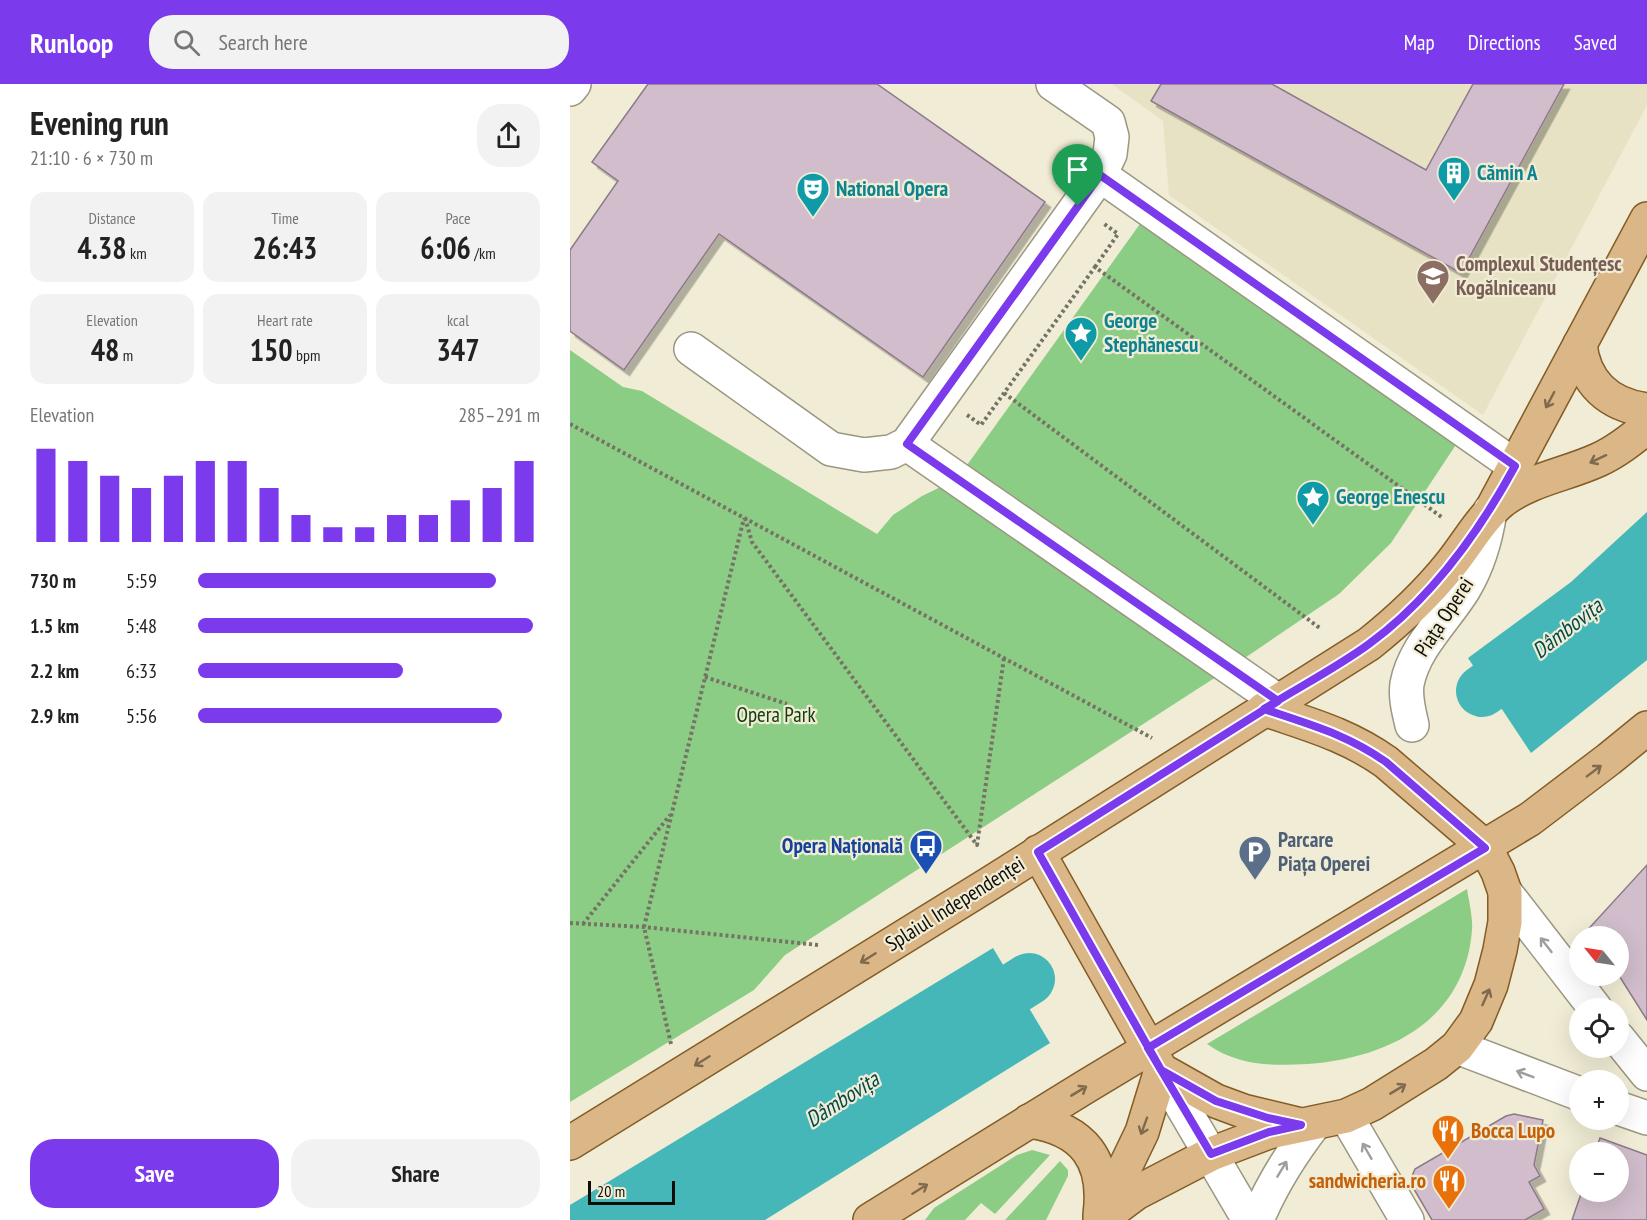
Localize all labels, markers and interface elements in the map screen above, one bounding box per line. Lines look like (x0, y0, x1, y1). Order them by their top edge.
search box (149, 15, 569, 69)
text: Runloop (30, 24, 113, 61)
icon: search (170, 26, 203, 59)
text: Search here (218, 28, 308, 56)
text: Map (1404, 29, 1435, 56)
text: Directions (1468, 29, 1541, 56)
text: Saved (1574, 29, 1617, 56)
text: Evening run (30, 101, 169, 144)
button: share (477, 104, 540, 167)
pin (1052, 144, 1103, 206)
text: 21:10 · 6 × 730 m (30, 145, 153, 171)
icon: arrive (1061, 153, 1094, 186)
building icon: Cămin A (1436, 155, 1472, 202)
place label: Cămin A (1477, 159, 1538, 186)
theatre icon: National Opera (795, 171, 831, 218)
place label: National Opera (836, 175, 949, 202)
text: Distance (88, 208, 136, 228)
text: Time (271, 208, 299, 228)
text: Pace (445, 208, 471, 228)
text: 4.38 (77, 228, 127, 267)
text: 26:43 (253, 228, 317, 267)
text: 6:06 (420, 228, 471, 267)
text: km (127, 243, 147, 263)
text: /km (471, 243, 496, 263)
place label: Complexul Studențesc Kogălniceanu (1456, 250, 1622, 301)
school or university icon: Complexul Studențesc Kogălniceanu (1415, 258, 1451, 305)
place label: George Stephănescu (1104, 307, 1198, 358)
text: Elevation (86, 310, 138, 330)
text: Heart rate (257, 310, 313, 330)
text: kcal (447, 310, 469, 330)
place icon: George Stephănescu (1063, 315, 1099, 362)
text: 48 (91, 330, 119, 369)
text: 150 (250, 330, 293, 369)
text: 347 (436, 330, 480, 369)
text: m (119, 345, 133, 365)
text: bpm (293, 345, 320, 365)
one-way arrow (1544, 391, 1556, 408)
text: Elevation (30, 402, 94, 428)
text: 285–291 m (458, 402, 540, 428)
one-way arrow (1590, 454, 1608, 465)
place icon: George Enescu (1295, 479, 1331, 526)
place label: George Enescu (1336, 483, 1445, 510)
text: 730 m (30, 568, 76, 594)
text: 5:59 (126, 568, 157, 594)
street label: Piața Operei (1408, 572, 1479, 662)
water label: Dâmbovița (1526, 591, 1609, 664)
text: 1.5 km (30, 613, 79, 639)
text: 5:48 (126, 613, 157, 639)
text: 2.2 km (30, 658, 79, 684)
text: 6:33 (126, 658, 157, 684)
park label: Opera Park (736, 701, 816, 728)
text: 2.9 km (30, 703, 79, 729)
text: 5:56 (126, 703, 157, 729)
one-way arrow (1585, 765, 1601, 778)
place label: Parcare Piața Operei (1278, 826, 1370, 877)
bus stop icon: Opera Națională (908, 828, 944, 875)
place label: Opera Națională (782, 832, 903, 859)
parking icon: Parcare Piața Operei (1237, 834, 1273, 881)
street label: Splaiul Independenței (880, 850, 1029, 957)
north arrow (1569, 926, 1629, 986)
map controls (1569, 926, 1629, 1202)
one-way arrow (1540, 938, 1553, 954)
one-way arrow (859, 952, 876, 965)
one-way arrow (1481, 988, 1492, 1006)
button: locate (1569, 998, 1629, 1058)
one-way arrow (694, 1056, 711, 1068)
water label: Dâmbovița (800, 1064, 885, 1133)
one-way arrow (1516, 1068, 1534, 1079)
button: + (1569, 1070, 1629, 1130)
one-way arrow (1389, 1082, 1406, 1094)
one-way arrow (1070, 1084, 1087, 1096)
restaurant icon: Bocca Lupo (1430, 1113, 1466, 1160)
one-way arrow (1137, 1116, 1148, 1135)
place label: Bocca Lupo (1471, 1117, 1555, 1144)
button: Save (30, 1139, 279, 1208)
button: Share (291, 1139, 540, 1208)
button: − (1569, 1142, 1629, 1202)
one-way arrow (1361, 1143, 1372, 1161)
one-way arrow (1276, 1161, 1288, 1178)
restaurant icon: sandwicheria.ro (1431, 1163, 1467, 1210)
place label: sandwicheria.ro (1309, 1167, 1426, 1194)
scale bar (588, 1178, 675, 1206)
text: 20 m (597, 1181, 625, 1201)
one-way arrow (911, 1182, 928, 1194)

